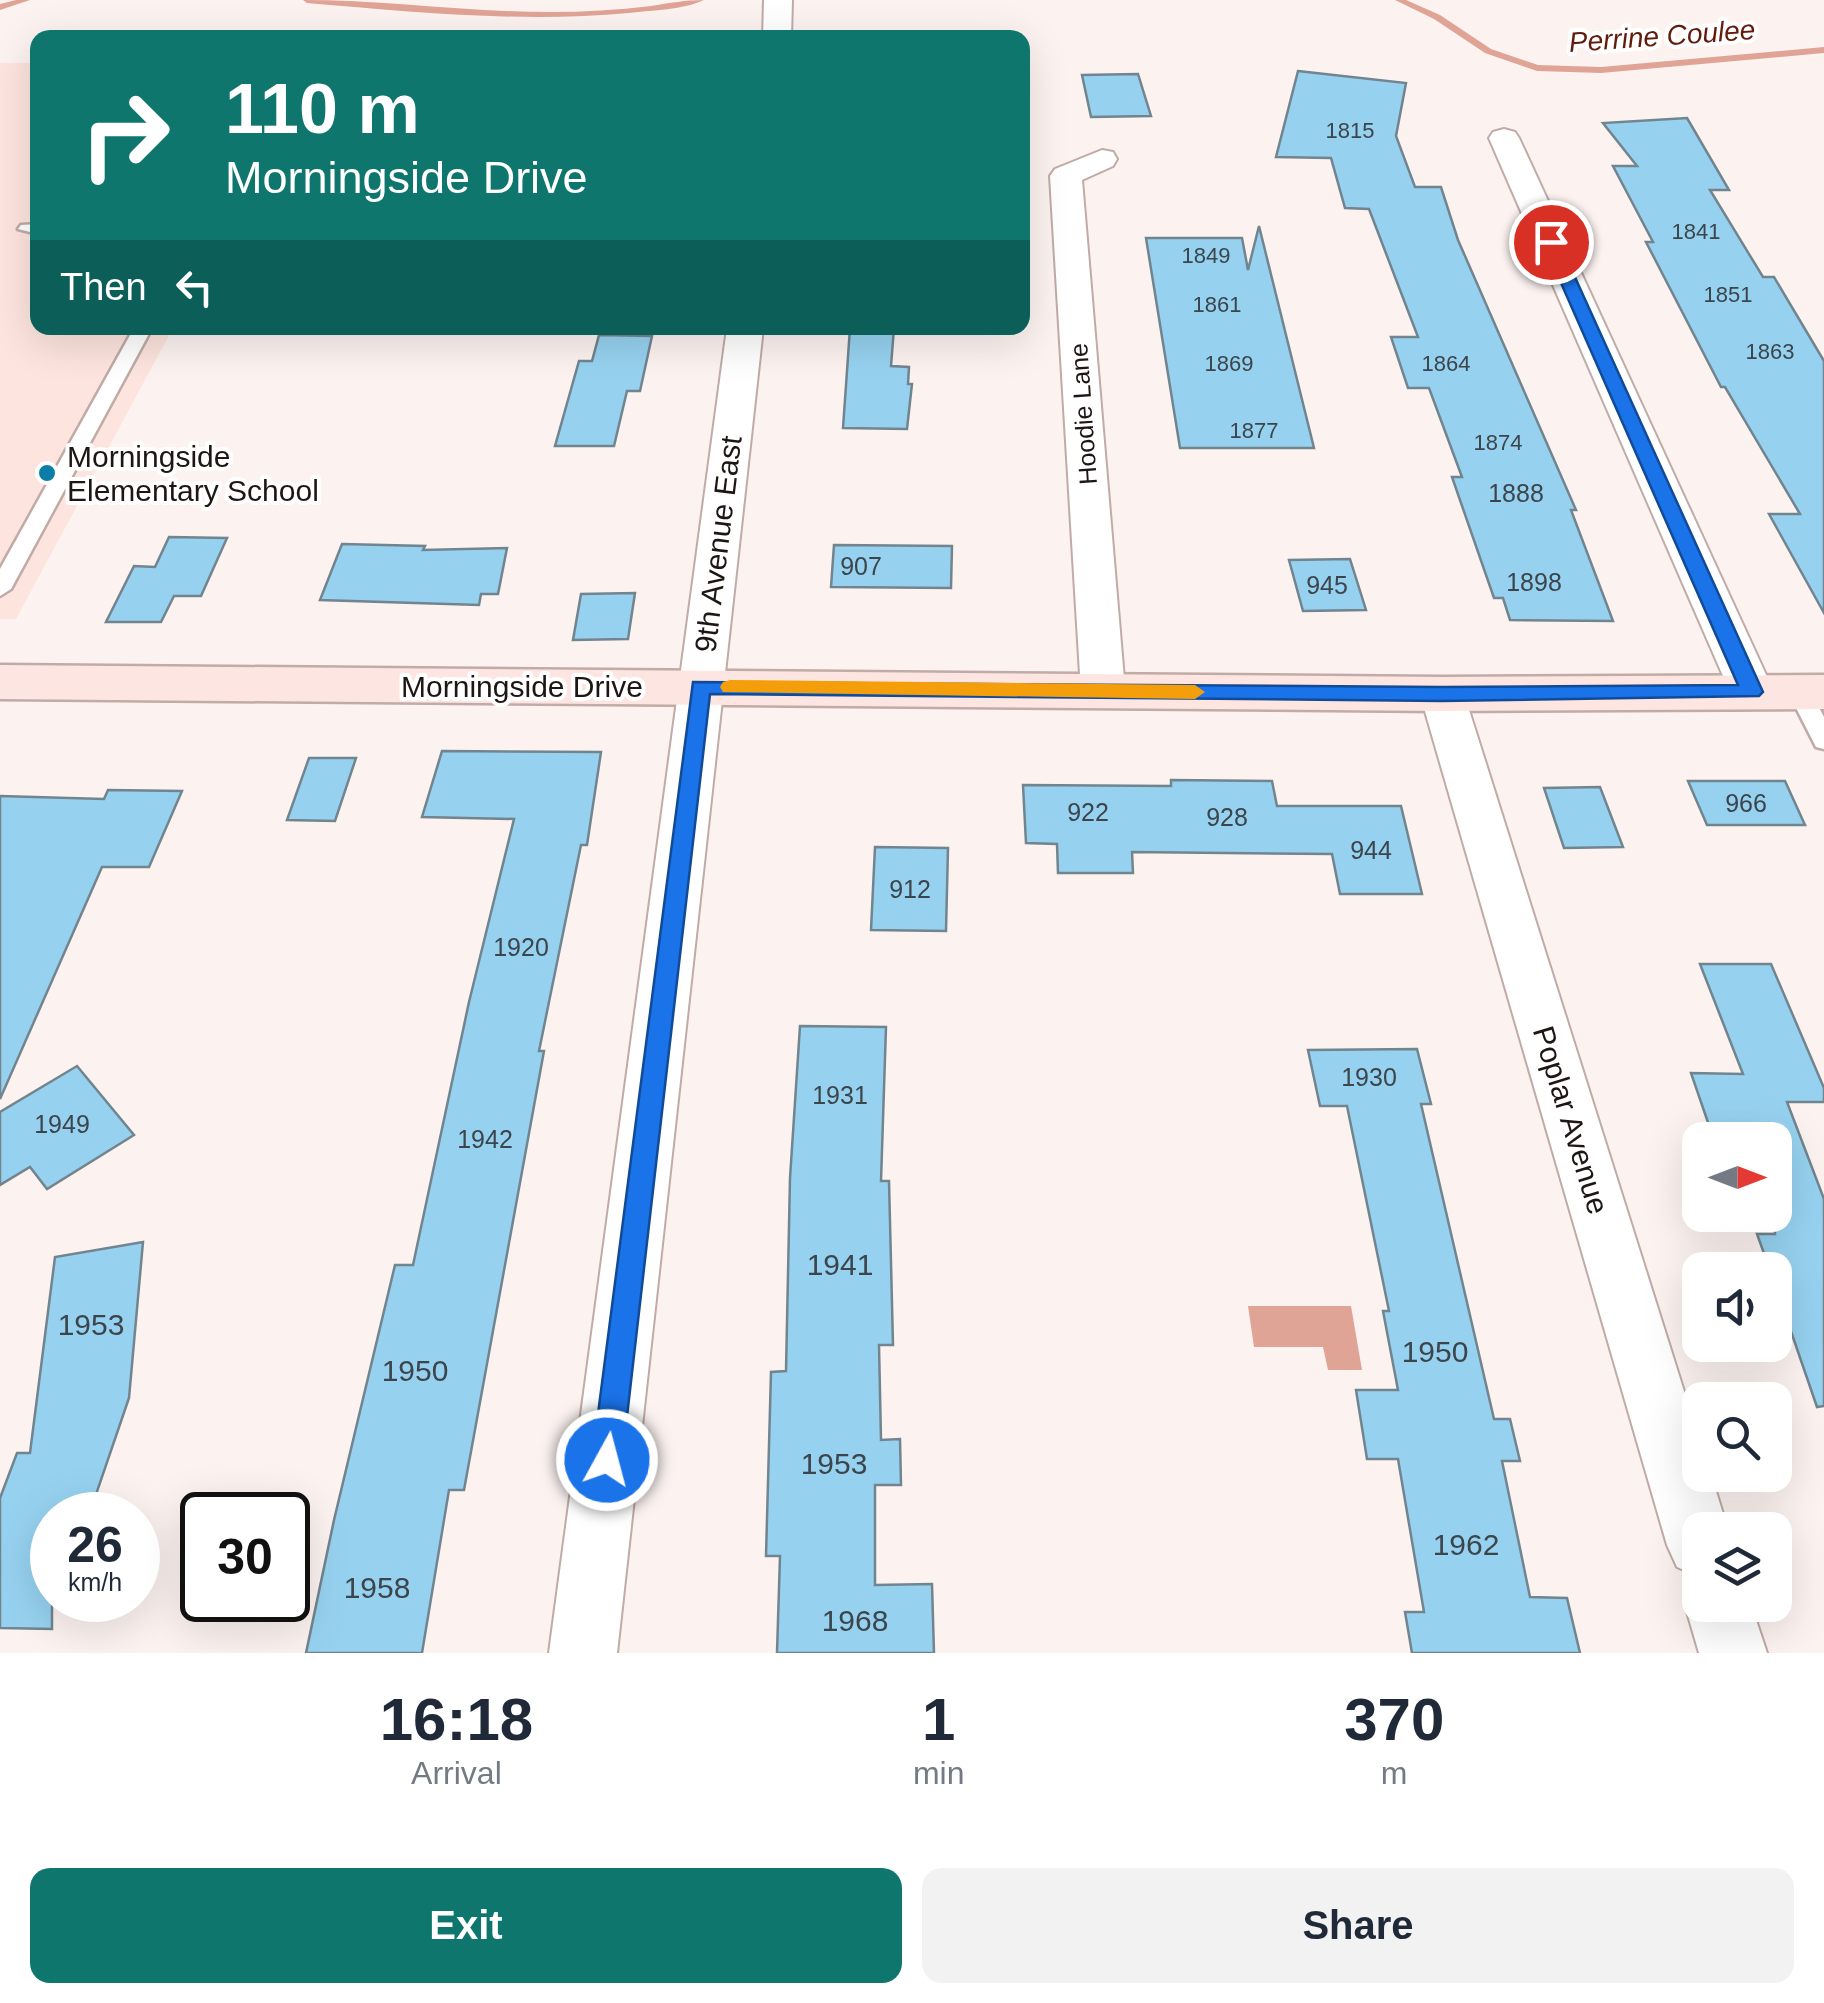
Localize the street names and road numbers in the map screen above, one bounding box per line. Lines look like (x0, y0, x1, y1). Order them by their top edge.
street label: Hoodie Lane (1064, 342, 1102, 486)
street label: 9th Avenue East (688, 433, 748, 654)
street label: Morningside Drive (401, 670, 643, 703)
street label: Poplar Avenue (1527, 1022, 1615, 1218)

